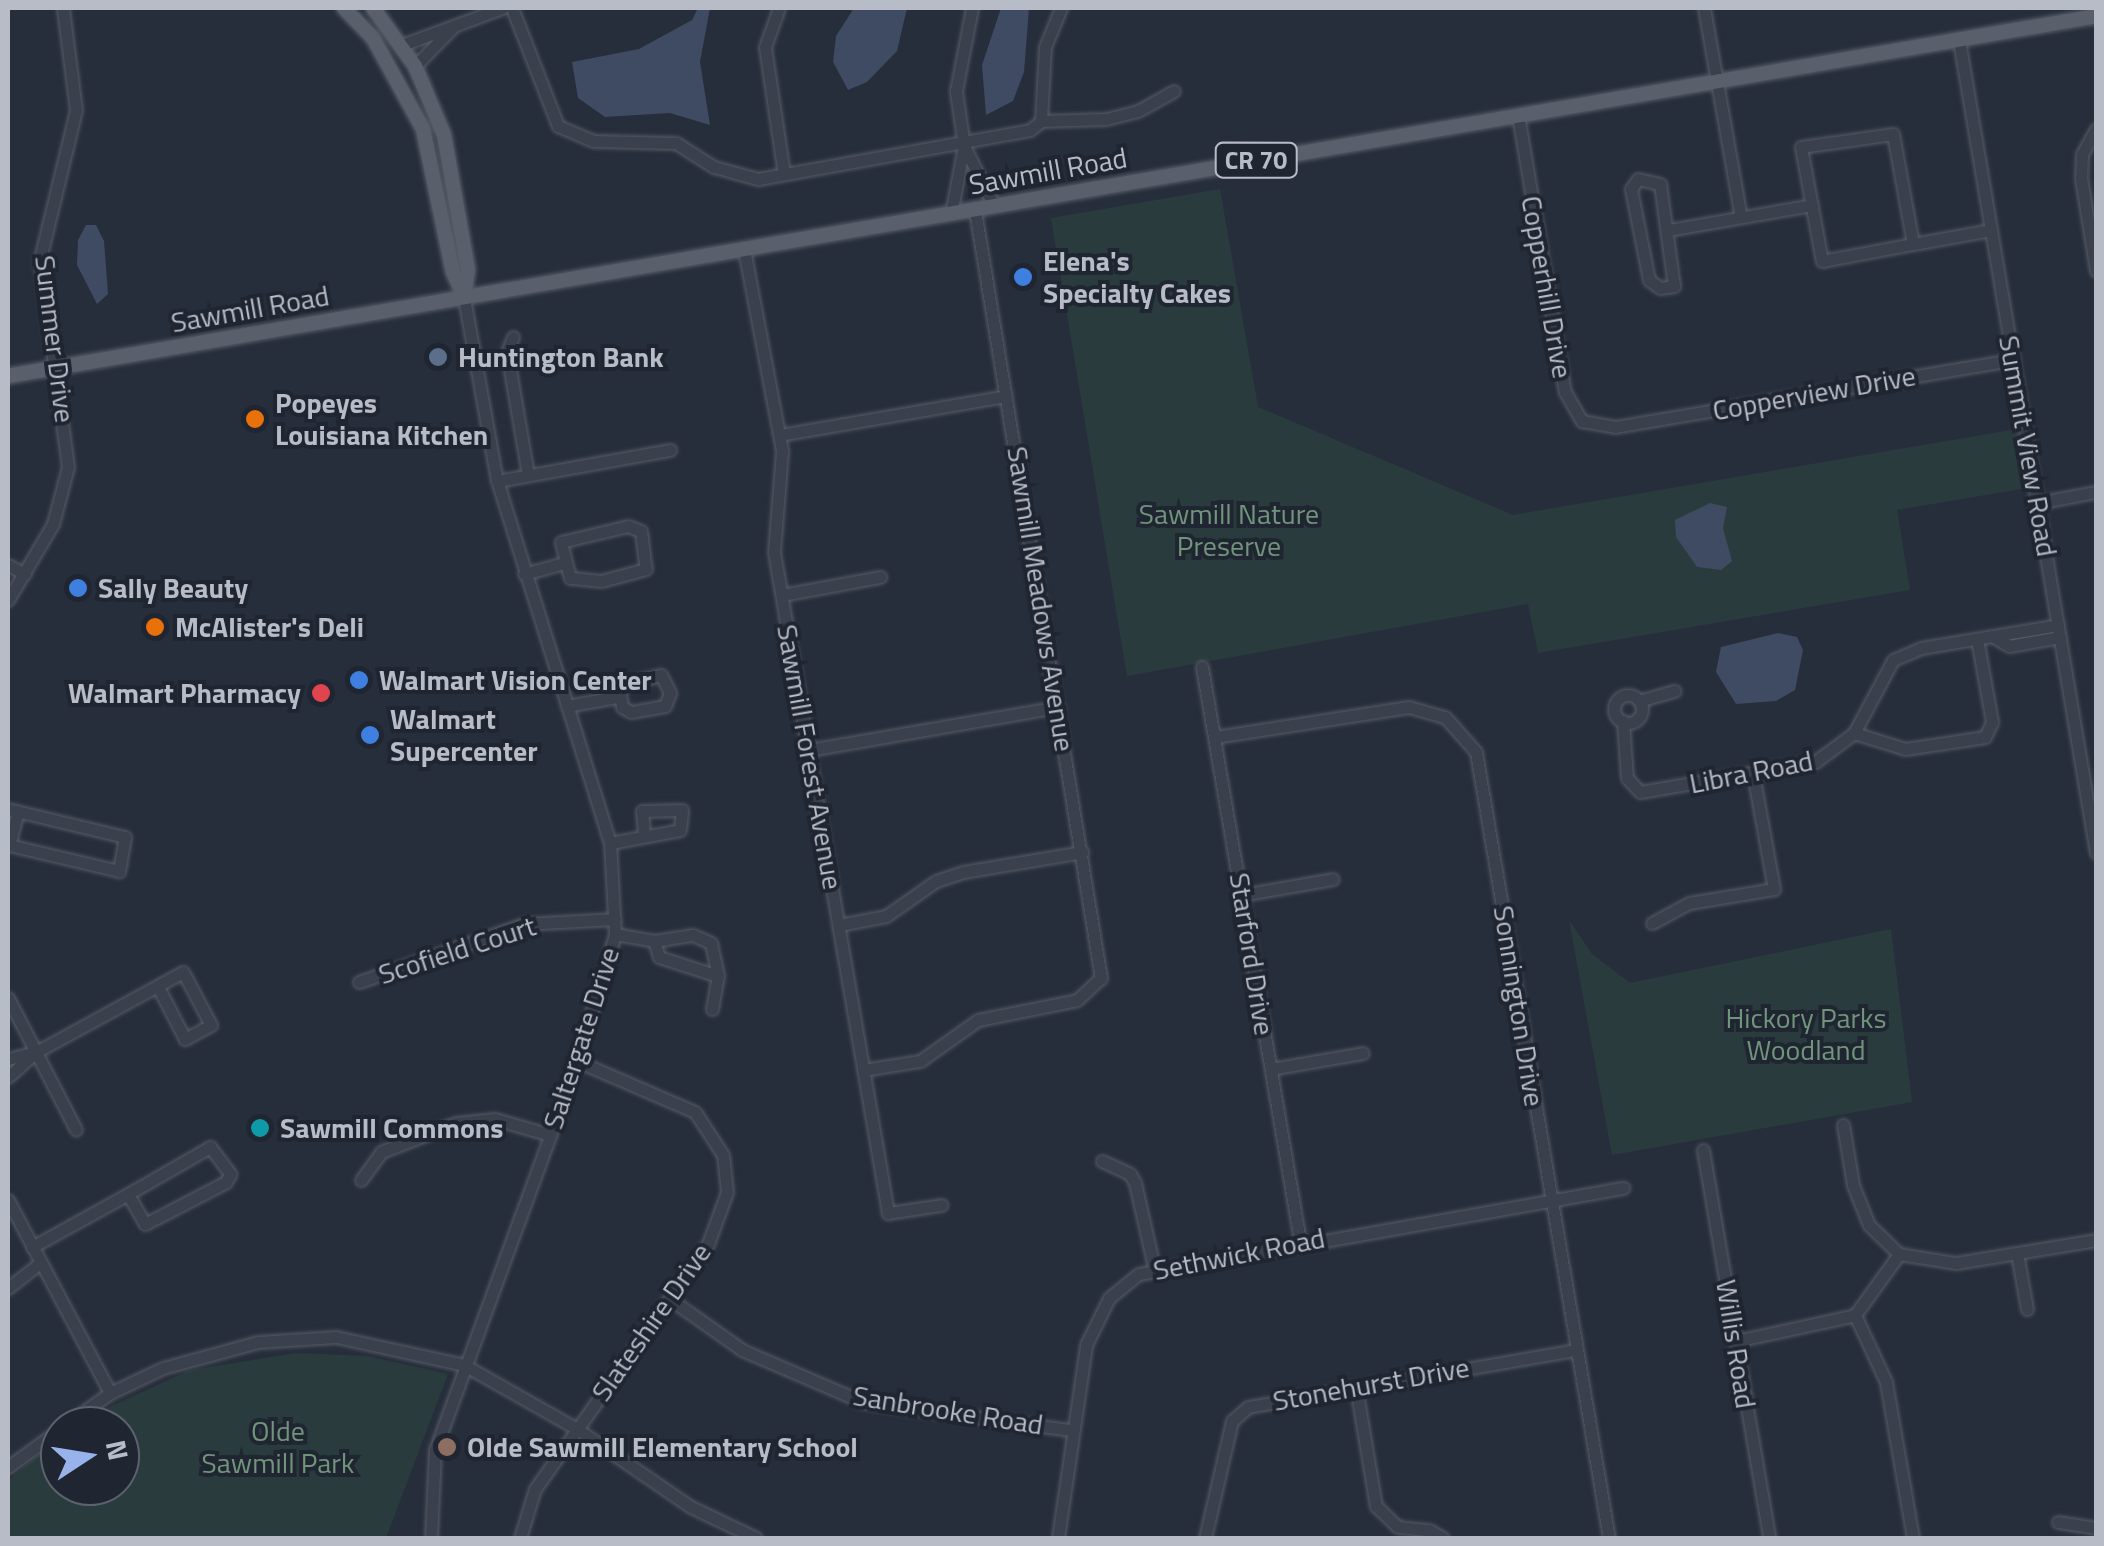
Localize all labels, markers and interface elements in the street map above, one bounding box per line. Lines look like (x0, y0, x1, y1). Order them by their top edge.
road number: CR 70 (1214, 140, 1298, 180)
street label: Sawmill Road (966, 141, 1130, 201)
street label: Copperhill Drive (1514, 193, 1580, 381)
place label: Elena's Specialty Cakes (1043, 244, 1231, 310)
street label: Summer Drive (28, 254, 82, 424)
marker: Elena's Specialty Cakes (1012, 266, 1034, 288)
street label: Sawmill Road (168, 279, 332, 339)
street label: Summit View Road (1992, 333, 2064, 559)
place label: Huntington Bank (458, 340, 664, 374)
marker: Huntington Bank (427, 346, 449, 368)
street label: Copperview Drive (1710, 359, 1918, 427)
place label: Popeyes Louisiana Kitchen (275, 386, 488, 452)
marker: Popeyes Louisiana Kitchen (244, 408, 266, 430)
street label: Sawmill Meadows Avenue (1000, 444, 1082, 754)
park label: Sawmill Nature Preserve (1139, 497, 1319, 563)
place label: Sally Beauty (98, 571, 248, 605)
marker: Sally Beauty (67, 577, 89, 599)
place label: McAlister's Deli (175, 610, 364, 644)
marker: McAlister's Deli (144, 616, 166, 638)
street label: Sawmill Forest Avenue (770, 622, 850, 892)
place label: Walmart Vision Center (379, 663, 652, 697)
marker: Walmart Vision Center (348, 669, 370, 691)
place label: Walmart Pharmacy (68, 676, 301, 710)
marker: Walmart Pharmacy (310, 682, 332, 704)
place label: Walmart Supercenter (390, 702, 538, 768)
marker: Walmart Supercenter (359, 724, 381, 746)
street label: Libra Road (1687, 744, 1815, 800)
street label: Starford Drive (1223, 870, 1281, 1038)
street label: Sonnington Drive (1487, 903, 1551, 1109)
street label: Scofield Court (374, 909, 540, 991)
street label: Saltergate Drive (536, 943, 626, 1133)
park label: Hickory Parks Woodland (1725, 1001, 1887, 1067)
place label: Sawmill Commons (280, 1111, 503, 1145)
marker: Sawmill Commons (249, 1117, 271, 1139)
street label: Sethwick Road (1150, 1221, 1328, 1287)
street label: Slateshire Drive (584, 1237, 718, 1407)
street label: Willis Road (1709, 1277, 1763, 1411)
street label: Stonehurst Drive (1270, 1350, 1472, 1418)
street label: Sanbrooke Road (851, 1378, 1045, 1442)
north arrow (40, 1406, 140, 1506)
park label: Olde Sawmill Park (202, 1414, 354, 1480)
place label: Olde Sawmill Elementary School (467, 1430, 858, 1464)
text: N (95, 1436, 141, 1464)
marker: Olde Sawmill Elementary School (436, 1436, 458, 1458)

